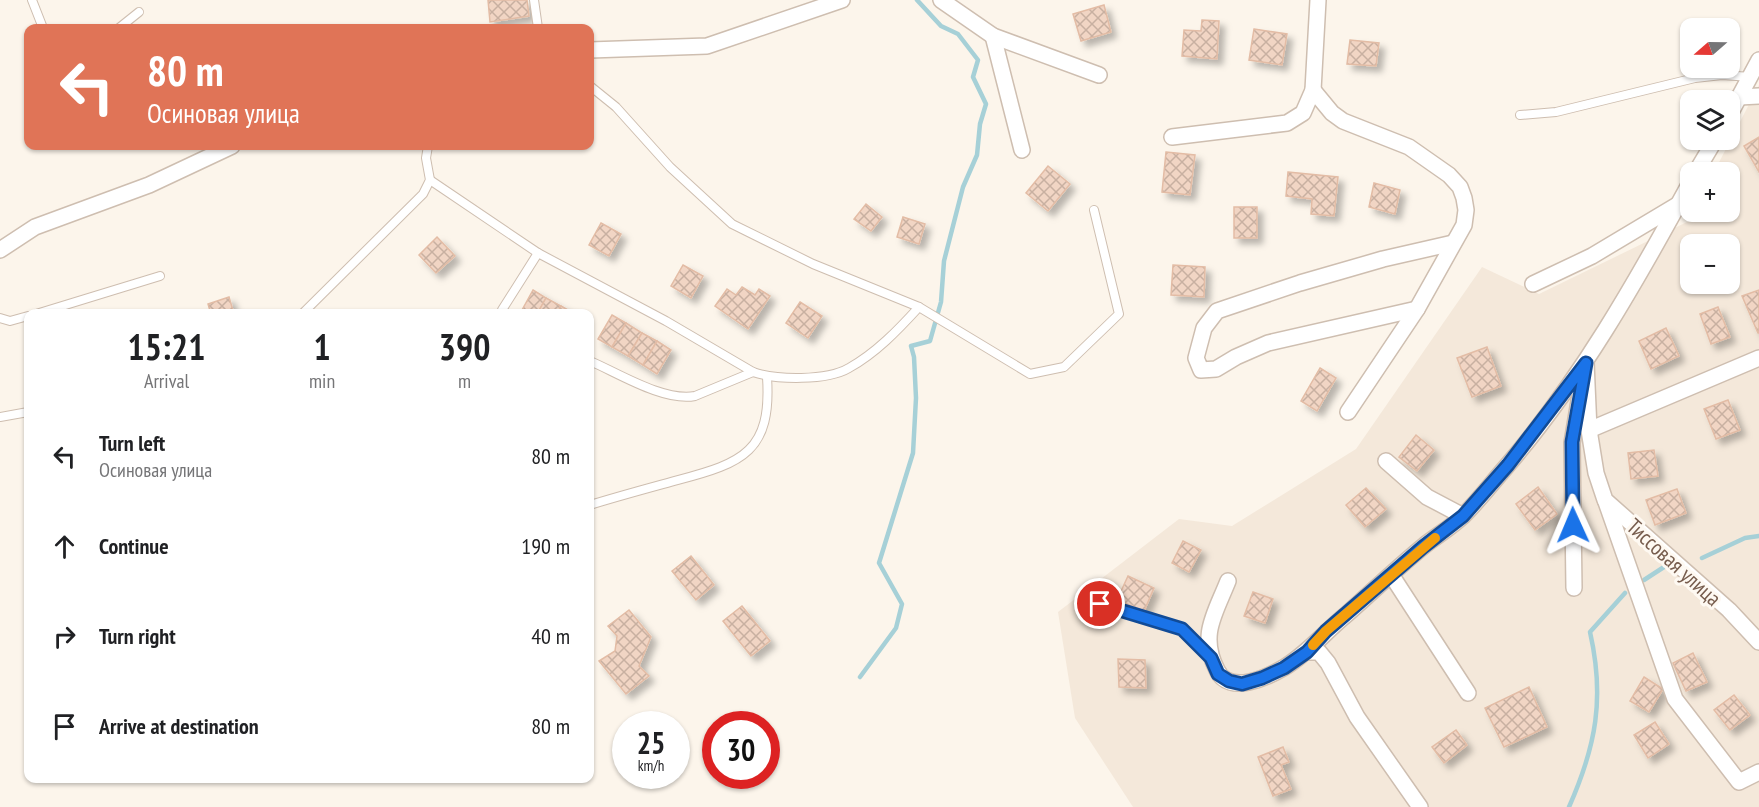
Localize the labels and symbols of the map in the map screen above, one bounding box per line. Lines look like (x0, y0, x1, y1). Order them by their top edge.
north arrow (1680, 18, 1740, 78)
position arrow (1541, 493, 1605, 557)
street label: Тиссовая улица (1621, 512, 1727, 612)
pin (1074, 578, 1125, 629)
speed limit sign: 30 (702, 711, 780, 789)

